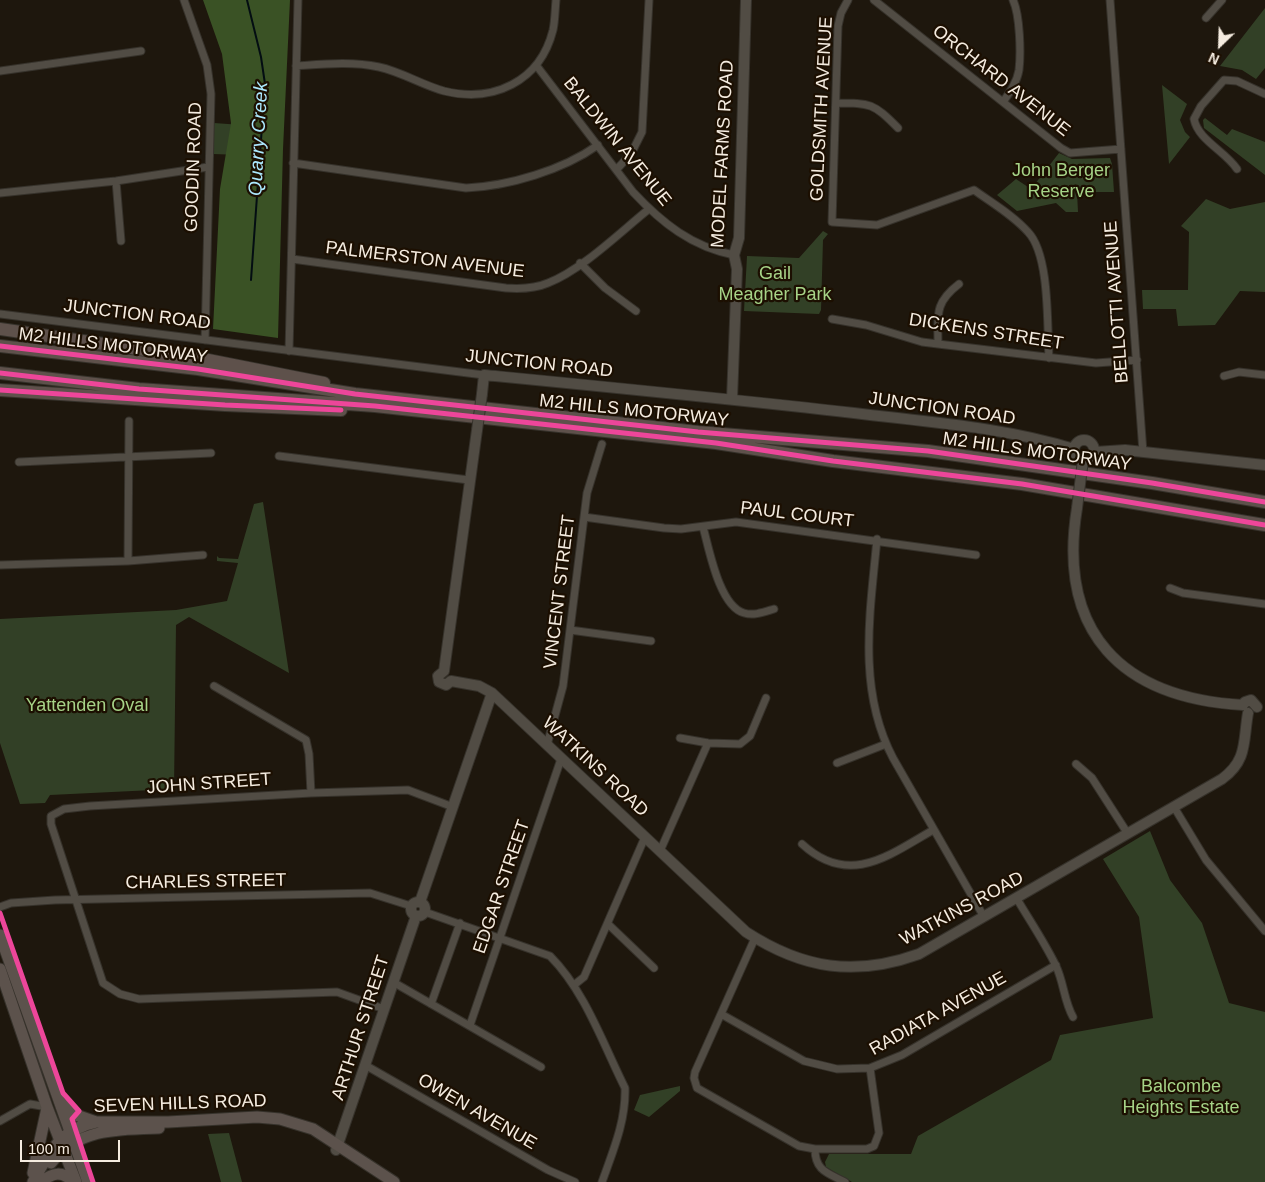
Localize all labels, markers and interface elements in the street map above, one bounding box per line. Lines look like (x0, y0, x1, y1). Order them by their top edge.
street label: GOLDSMITH AVENUE (806, 16, 838, 202)
north arrow (1195, 20, 1245, 70)
street label: ORCHARD AVENUE (928, 21, 1074, 141)
text: N (1206, 49, 1222, 68)
street label: MODEL FARMS ROAD (707, 60, 739, 248)
street label: BALDWIN AVENUE (558, 73, 676, 211)
water label: Quarry Creek (245, 81, 273, 197)
street label: GOODIN ROAD (181, 102, 207, 232)
park label: John Berger Reserve (1012, 160, 1110, 202)
street label: BELLOTTI AVENUE (1101, 220, 1133, 384)
street label: PALMERSTON AVENUE (324, 237, 526, 283)
park label: Gail Meagher Park (718, 263, 832, 306)
street label: JUNCTION ROAD (62, 295, 212, 335)
street label: DICKENS STREET (907, 309, 1065, 355)
street label: M2 HILLS MOTORWAY (17, 324, 209, 368)
street label: JUNCTION ROAD (464, 346, 614, 382)
street label: JUNCTION ROAD (867, 388, 1017, 430)
street label: M2 HILLS MOTORWAY (538, 390, 730, 432)
street label: M2 HILLS MOTORWAY (941, 428, 1133, 476)
street label: PAUL COURT (739, 497, 855, 533)
street label: VINCENT STREET (540, 514, 580, 670)
park label: Yattenden Oval (26, 695, 148, 717)
street label: WATKINS ROAD (538, 712, 652, 822)
street label: JOHN STREET (146, 769, 272, 799)
street label: EDGAR STREET (469, 817, 535, 957)
street label: WATKINS ROAD (896, 867, 1028, 951)
street label: CHARLES STREET (125, 870, 287, 894)
street label: ARTHUR STREET (327, 953, 395, 1103)
street label: RADIATA AVENUE (866, 967, 1010, 1061)
street label: OWEN AVENUE (414, 1069, 540, 1155)
park label: Balcombe Heights Estate (1122, 1076, 1240, 1118)
street label: SEVEN HILLS ROAD (93, 1090, 267, 1118)
scale bar (22, 1130, 122, 1162)
text: 100 m (28, 1140, 70, 1157)

